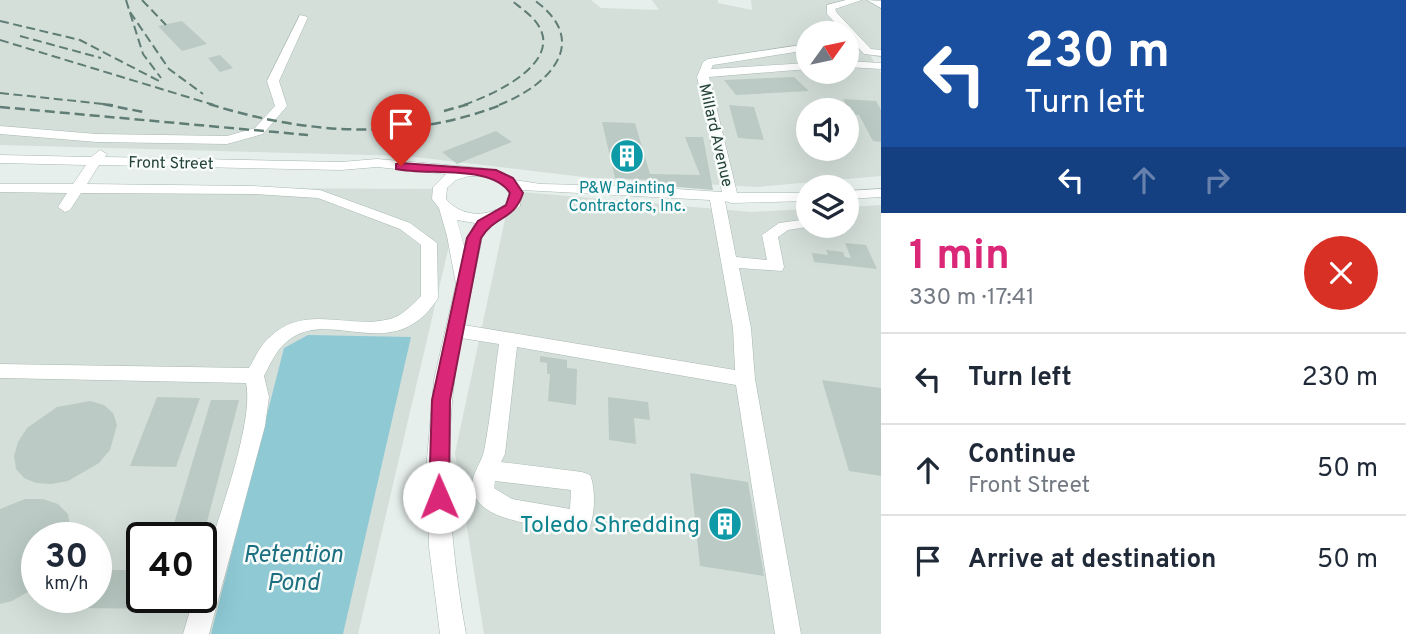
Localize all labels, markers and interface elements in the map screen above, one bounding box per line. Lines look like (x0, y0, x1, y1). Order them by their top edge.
north arrow (796, 21, 859, 84)
map controls (796, 21, 859, 238)
text: 230 m (1024, 23, 1170, 85)
icon: left (909, 28, 1000, 119)
street label: Millard Avenue (693, 82, 737, 189)
text: Turn left (1024, 84, 1145, 124)
pin (371, 94, 431, 166)
button: sound (796, 98, 859, 161)
icon: arrive (382, 105, 420, 143)
building icon: P&W Painting Contractors, Inc. (608, 137, 646, 175)
street label: Front Street (128, 153, 214, 175)
icon: left (1052, 161, 1090, 199)
icon: ahead (1125, 161, 1163, 199)
icon: right (1198, 161, 1236, 199)
button: layers (796, 175, 859, 238)
place label: P&W Painting Contractors, Inc. (568, 179, 686, 217)
text: 1 min (909, 231, 1010, 284)
button: close (1304, 236, 1378, 310)
text: 330 m · 17:41 (909, 284, 1035, 313)
icon: left (909, 360, 947, 398)
text: Turn left (968, 362, 1072, 395)
text: 230 m (1302, 362, 1378, 395)
text: Continue (968, 439, 1076, 472)
icon: ahead (909, 451, 947, 489)
text: 50 m (1317, 453, 1378, 486)
position arrow (402, 460, 476, 534)
text: Front Street (968, 472, 1090, 501)
building icon: Toledo Shredding (706, 505, 744, 543)
place label: Toledo Shredding (520, 512, 700, 541)
speed limit sign: 40 (126, 522, 217, 613)
text: 30 (45, 536, 88, 580)
water label: Retention Pond (243, 541, 343, 599)
icon: arrive (909, 542, 947, 580)
text: Arrive at destination (968, 544, 1216, 577)
text: 50 m (1317, 544, 1378, 577)
text: km/h (45, 573, 88, 596)

